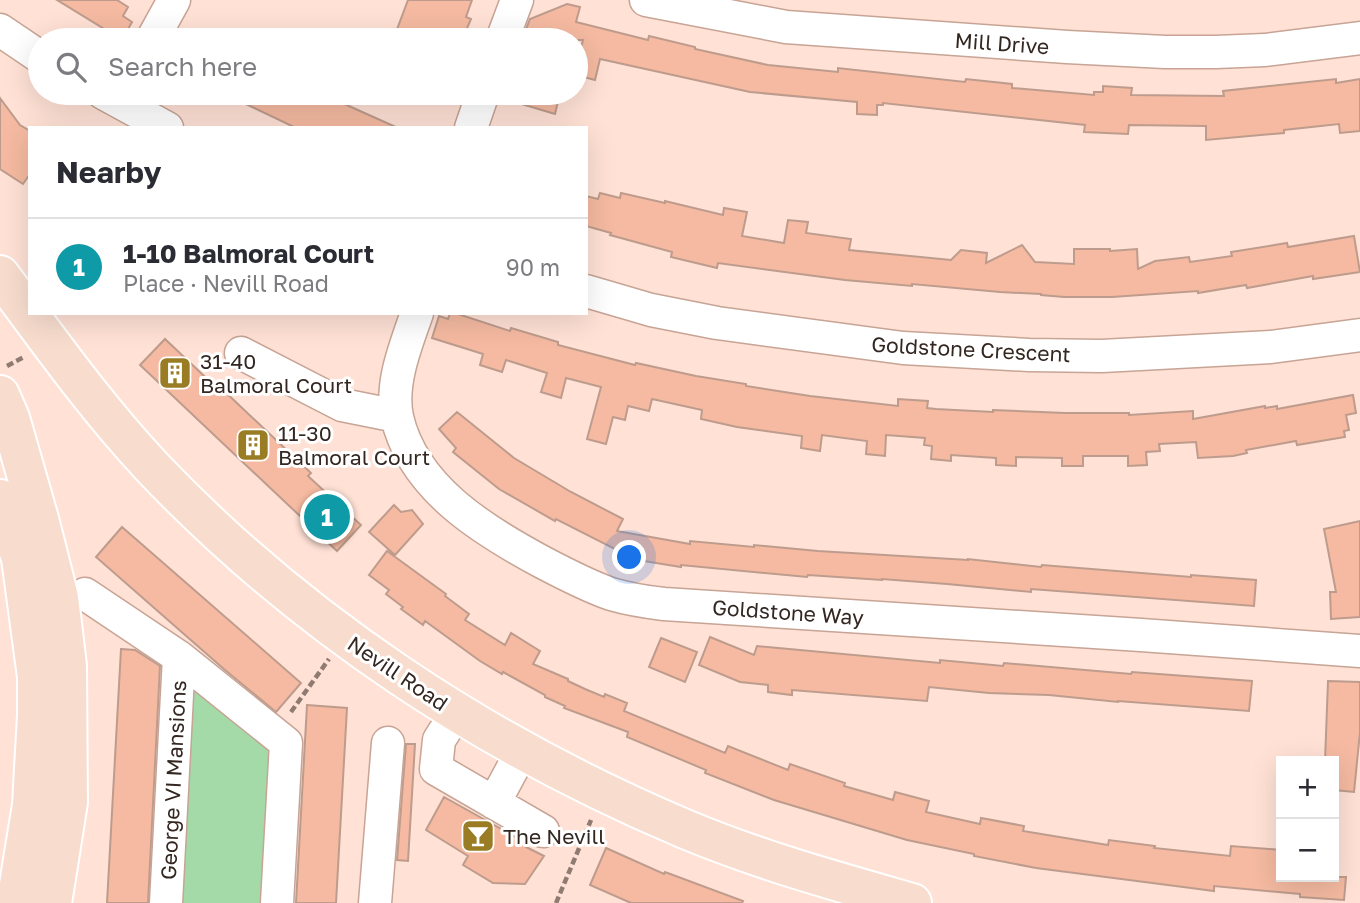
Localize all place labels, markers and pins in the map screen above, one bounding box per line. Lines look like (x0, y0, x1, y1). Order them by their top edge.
place label: 31-40 Balmoral Court (200, 348, 352, 398)
building icon: 31-40 Balmoral Court (156, 354, 194, 392)
place label: 11-30 Balmoral Court (278, 420, 430, 470)
building icon: 11-30 Balmoral Court (234, 426, 272, 464)
pin: 1 (304, 491, 350, 543)
bar icon: The Nevill (459, 817, 497, 855)
place label: The Nevill (503, 823, 605, 849)

